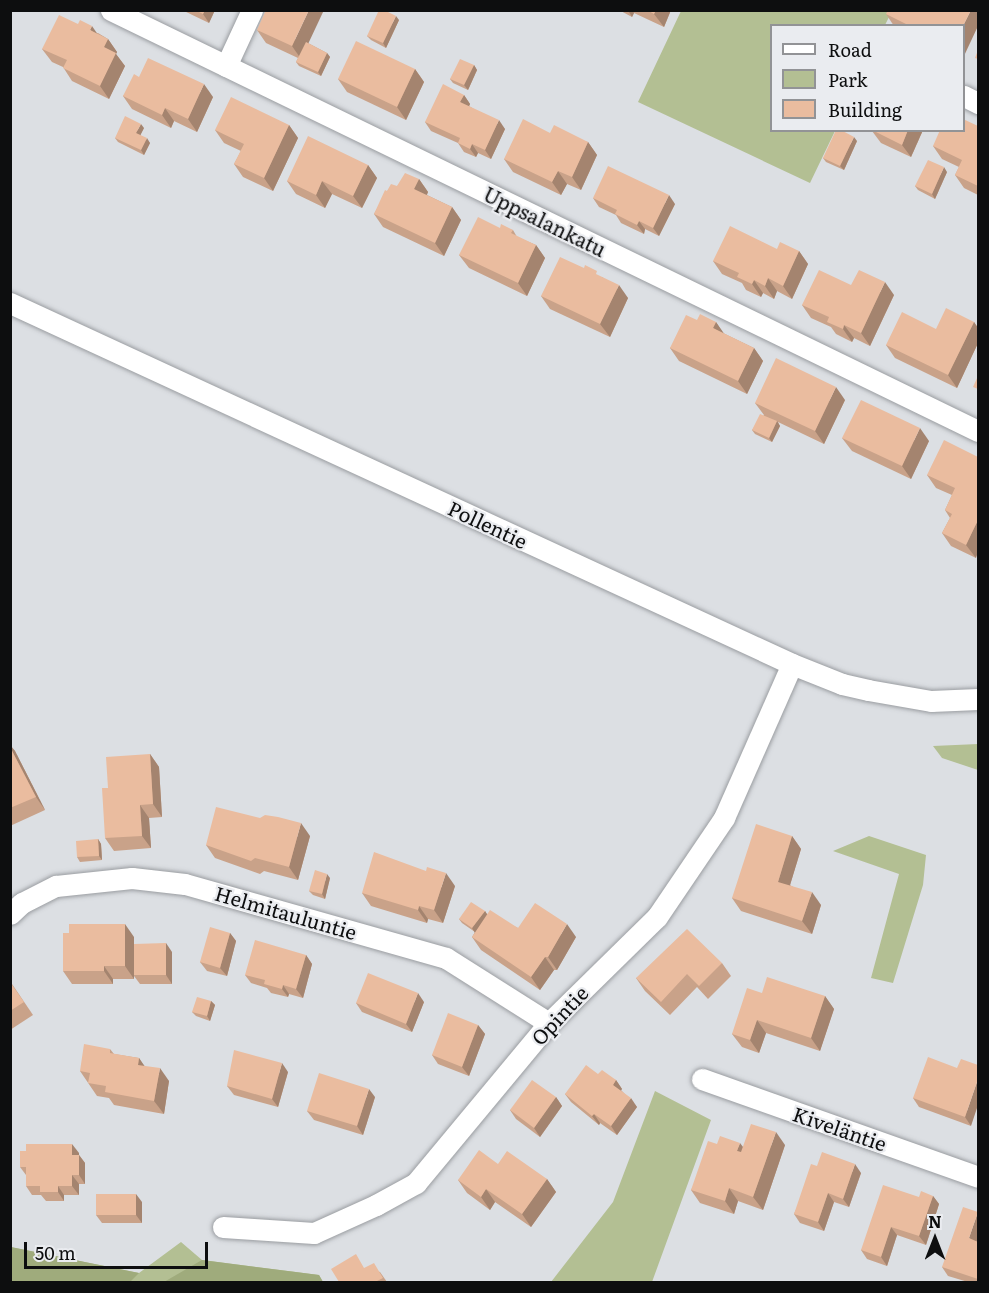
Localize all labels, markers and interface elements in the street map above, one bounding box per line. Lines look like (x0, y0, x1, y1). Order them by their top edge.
legend (770, 24, 965, 132)
text: Road (828, 36, 872, 63)
text: Park (828, 66, 867, 93)
text: Building (828, 96, 902, 123)
street label: Uppsalankatu (480, 181, 610, 261)
street label: Pollentie (445, 495, 531, 553)
street label: Helmitauluntie (212, 880, 360, 944)
street label: Opintie (526, 981, 592, 1049)
street label: Kiveläntie (790, 1101, 890, 1155)
north arrow (905, 1209, 965, 1269)
text: N (928, 1209, 942, 1233)
scale bar (27, 1230, 212, 1268)
text: 50 m (35, 1239, 76, 1266)

